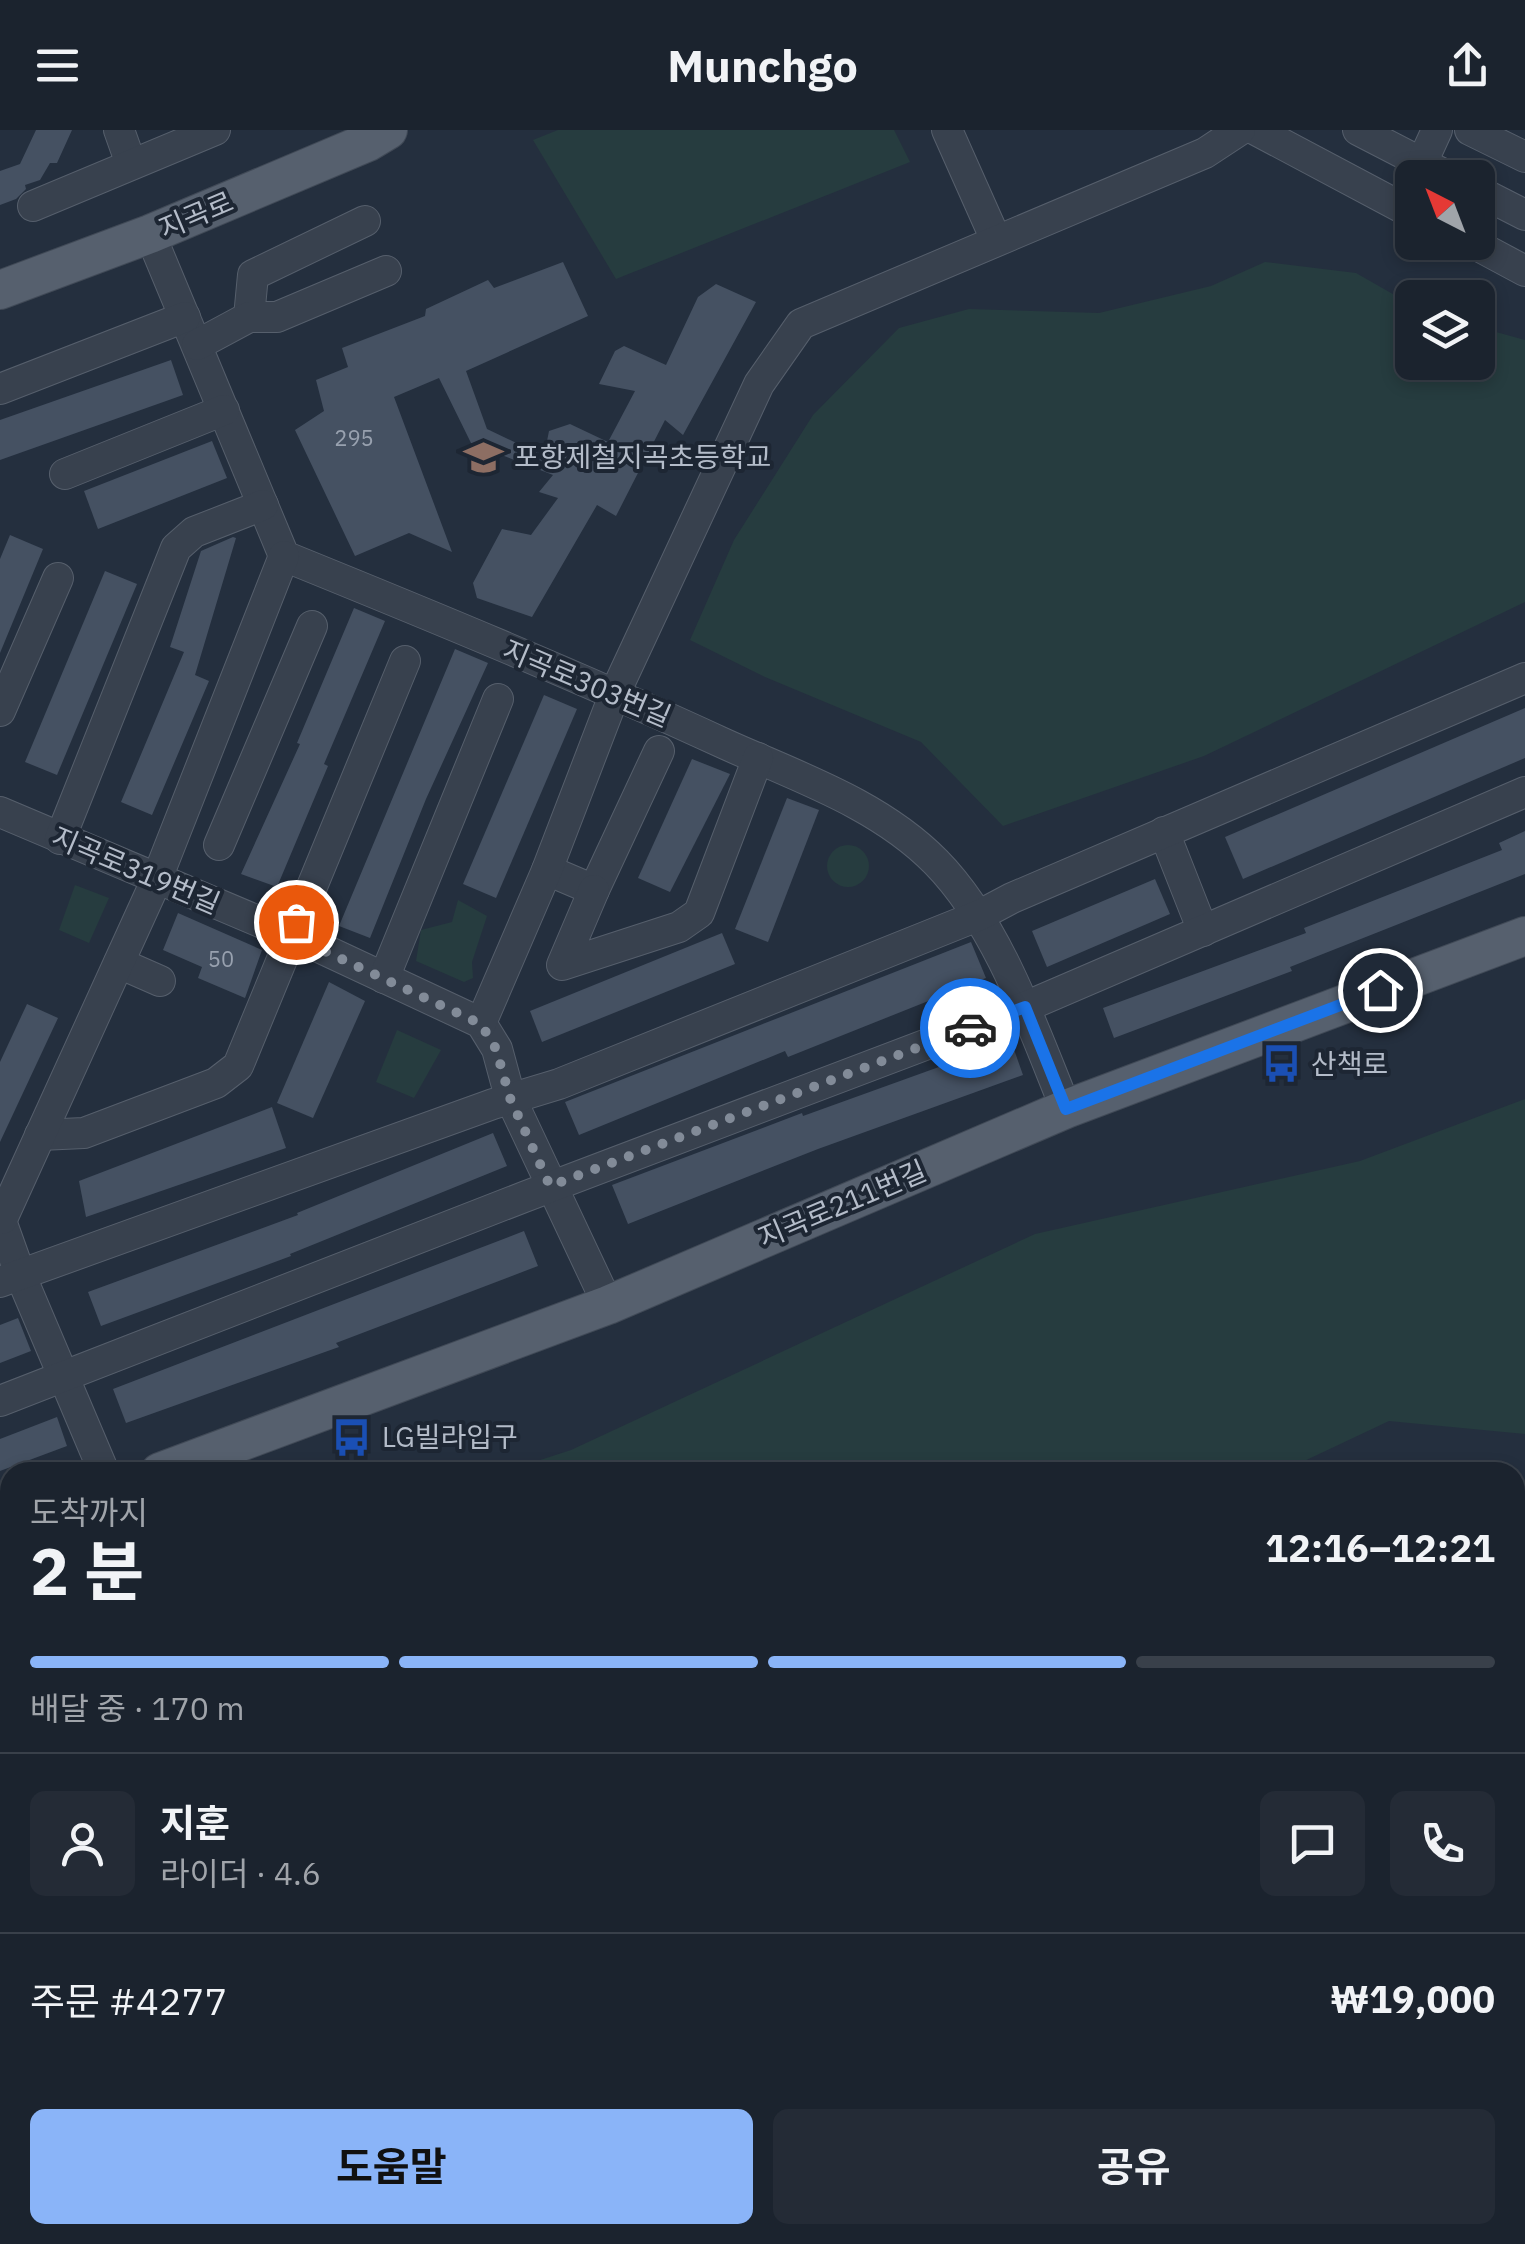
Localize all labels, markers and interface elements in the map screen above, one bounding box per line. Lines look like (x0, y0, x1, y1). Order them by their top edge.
text: Munchgo (667, 36, 858, 94)
icon: menu (30, 38, 85, 93)
icon: share (1440, 38, 1495, 93)
north arrow (1395, 160, 1495, 260)
map controls (1395, 160, 1495, 380)
street label: 지곡로 (153, 182, 239, 247)
button: layers (1395, 280, 1495, 380)
house number: 295 (334, 423, 374, 452)
school or university icon: 포항제철지곡초등학교 (463, 436, 505, 478)
place label: 포항제철지곡초등학교 (514, 438, 772, 475)
street label: 지곡로303번길 (497, 631, 677, 735)
street label: 지곡로319번길 (46, 818, 226, 922)
pin (254, 880, 339, 965)
icon: bag (269, 895, 324, 950)
house number: 50 (208, 944, 234, 973)
pin (1338, 948, 1423, 1033)
icon: home (1353, 963, 1408, 1018)
courier (920, 978, 1020, 1078)
icon: car (943, 1001, 998, 1056)
bus stop icon: 산책로 (1260, 1043, 1302, 1085)
place label: 산책로 (1311, 1045, 1388, 1082)
street label: 지곡로211번길 (752, 1152, 932, 1256)
bus stop icon: LG빌라입구 (331, 1416, 373, 1458)
place label: LG빌라입구 (382, 1418, 518, 1455)
text: 도착까지 (30, 1491, 148, 1533)
text: 12:16–12:21 (1265, 1523, 1495, 1572)
text: 2 분 (30, 1528, 144, 1613)
text: 배달 중 · 170 m (30, 1687, 245, 1729)
button: person (30, 1791, 135, 1896)
button: chat (1260, 1791, 1365, 1896)
button: phone (1390, 1791, 1495, 1896)
text: 지훈 (160, 1798, 230, 1847)
text: 라이더 · 4.6 (160, 1852, 321, 1894)
text: ₩19,000 (1330, 1974, 1495, 2023)
text: 주문 #4277 (30, 1976, 227, 2025)
button: 도움말 (30, 2109, 753, 2224)
button: 공유 (773, 2109, 1495, 2224)

